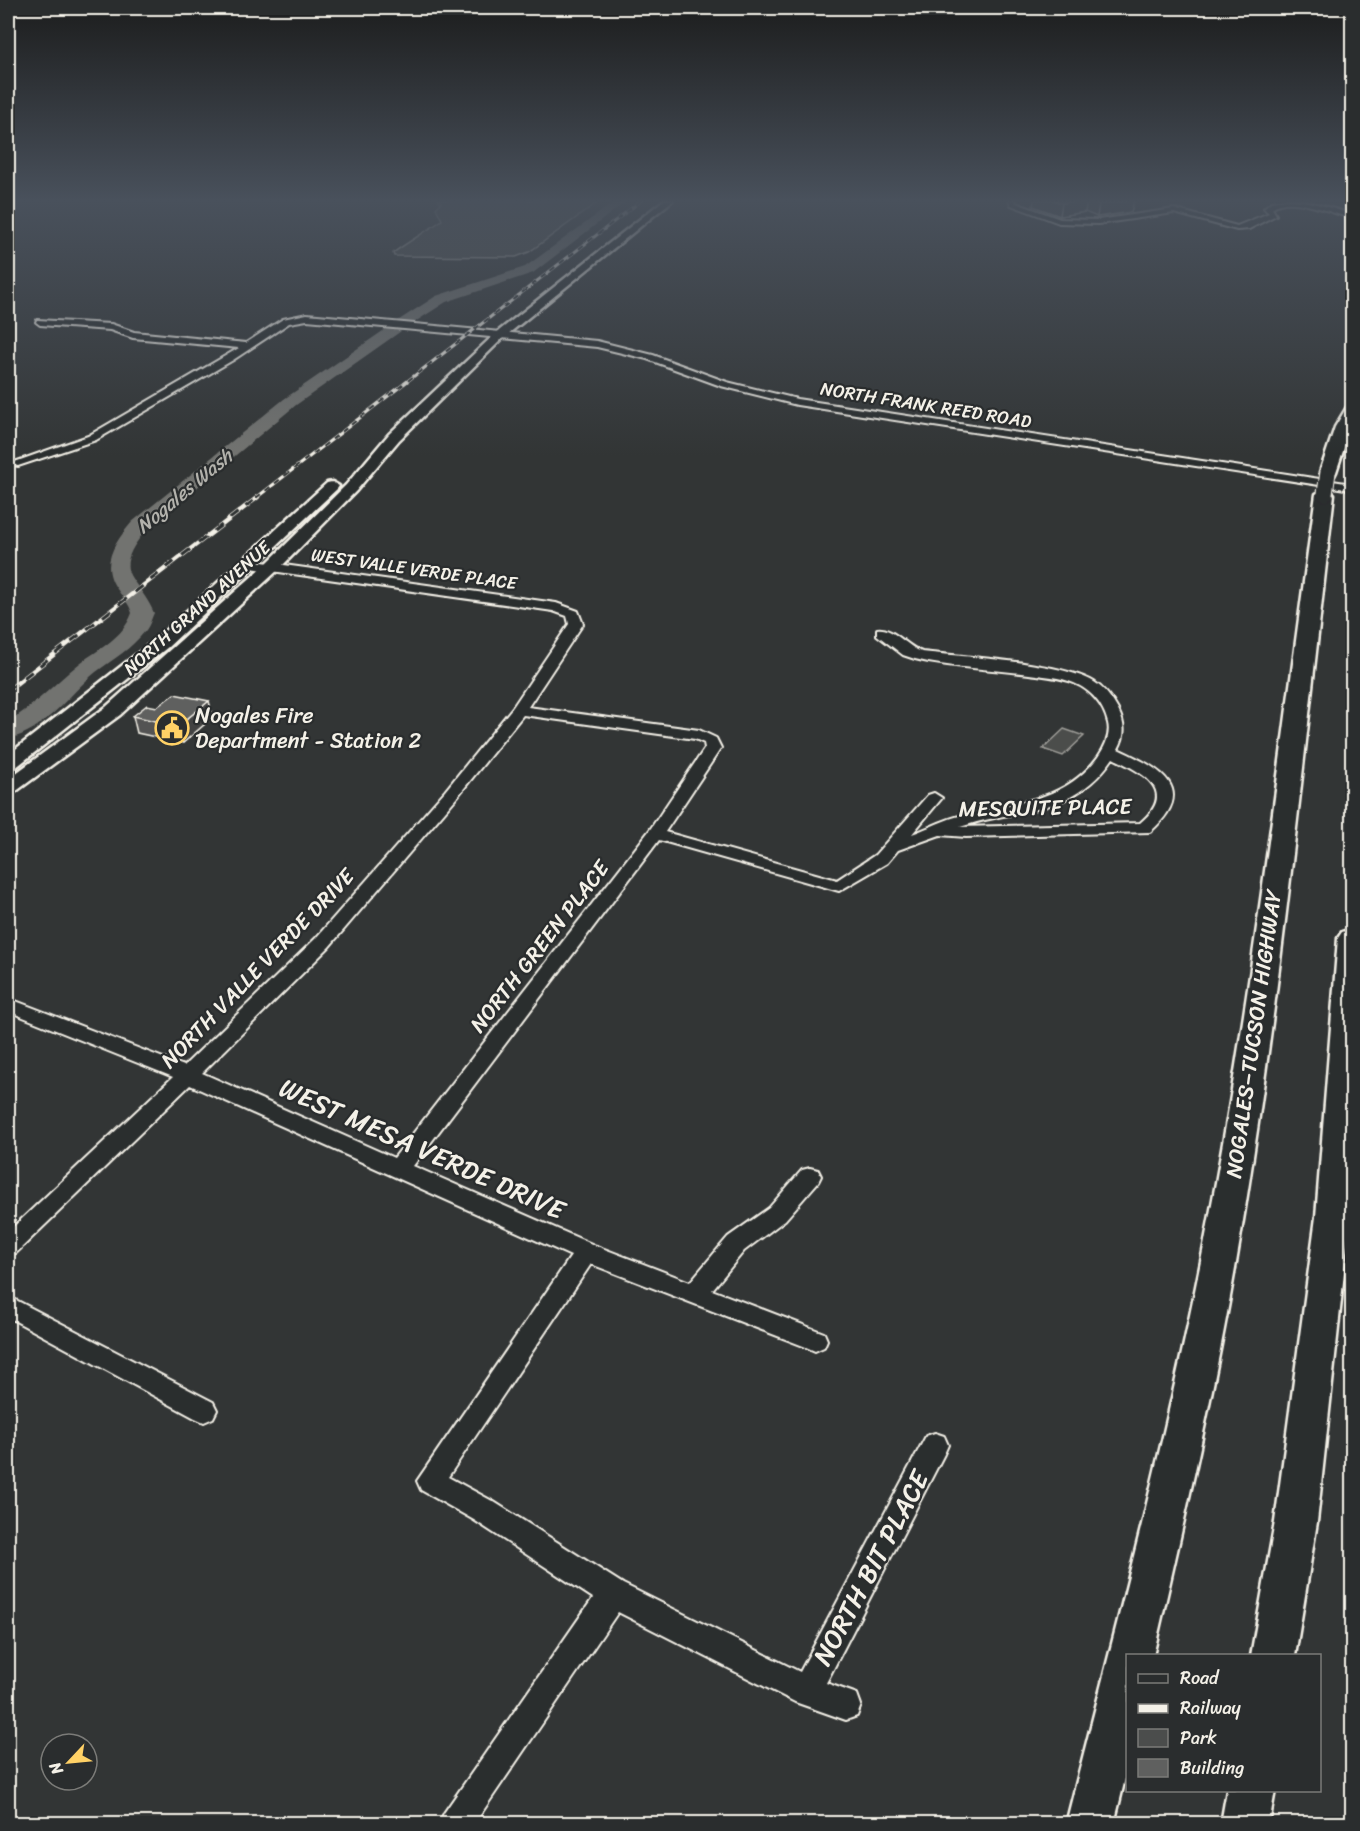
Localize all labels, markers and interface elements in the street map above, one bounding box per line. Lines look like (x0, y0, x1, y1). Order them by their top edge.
street label: NORTH FRANK REED ROAD (818, 373, 1034, 438)
water label: Nogales Wash (128, 438, 243, 543)
street label: NORTH GRAND AVENUE (116, 532, 279, 683)
street label: WEST VALLE VERDE PLACE (309, 539, 520, 599)
place label: Nogales Fire Department - Station 2 (195, 696, 422, 760)
public building icon: Nogales Fire Department - Station 2 (154, 710, 190, 746)
street label: MESQUITE PLACE (958, 786, 1134, 829)
street label: NORTH GREEN PLACE (459, 850, 621, 1041)
street label: NORTH VALLE VERDE DRIVE (151, 858, 365, 1078)
street label: NOGALES–TUCSON HIGHWAY (1214, 886, 1293, 1181)
street label: WEST MESA VERDE DRIVE (271, 1064, 575, 1235)
street label: NORTH BIT PLACE (799, 1460, 944, 1674)
legend (1126, 1654, 1321, 1792)
text: Road (1180, 1662, 1220, 1694)
text: Railway (1180, 1692, 1242, 1724)
text: Park (1180, 1722, 1217, 1754)
north arrow (39, 1732, 99, 1792)
text: Building (1180, 1752, 1244, 1784)
text: N (40, 1756, 72, 1781)

